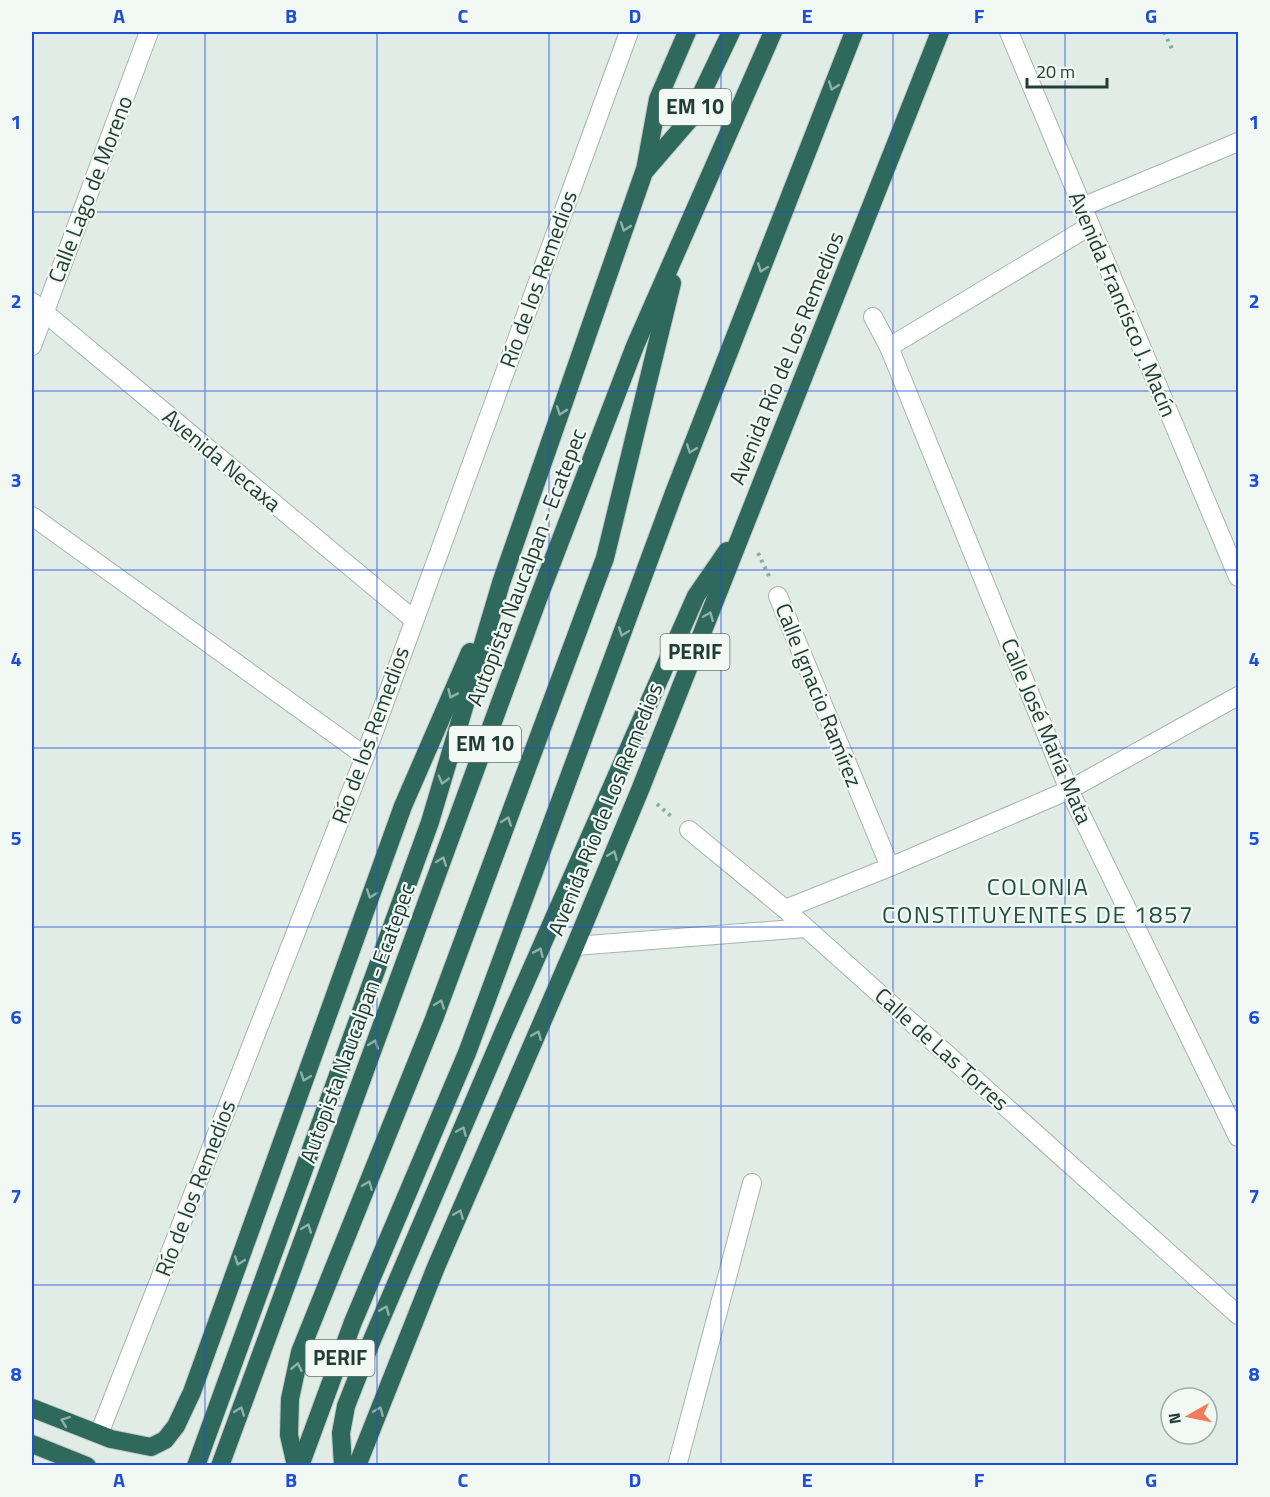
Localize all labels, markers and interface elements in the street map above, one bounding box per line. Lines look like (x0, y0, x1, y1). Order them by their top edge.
text: A (113, 0, 125, 31)
text: B (285, 0, 297, 31)
text: C (458, 0, 469, 31)
text: D (629, 0, 641, 31)
text: E (801, 0, 813, 31)
text: F (974, 0, 985, 31)
text: G (1145, 0, 1157, 31)
scale bar (1027, 51, 1106, 89)
text: 20 m (1036, 58, 1075, 85)
one-way arrow (827, 80, 840, 91)
road number: EM 10 (659, 89, 731, 125)
street label: Calle Lago de Moreno (39, 91, 141, 287)
text: 1 (10, 106, 22, 137)
text: 1 (1248, 106, 1260, 137)
street label: Río de los Remedios (490, 186, 586, 372)
street label: Avenida Francisco J. Macín (1060, 186, 1186, 422)
one-way arrow (620, 221, 633, 232)
street label: Avenida Río de Los Remedios (720, 226, 852, 490)
one-way arrow (757, 261, 769, 272)
text: 2 (10, 285, 22, 316)
text: 2 (1248, 285, 1260, 316)
street label: Avenida Necaxa (155, 400, 289, 520)
one-way arrow (555, 405, 568, 416)
street label: Autopista Naucalpan - Ecatepec (457, 423, 595, 711)
one-way arrow (686, 443, 698, 454)
text: 3 (10, 464, 22, 495)
text: 3 (1248, 464, 1260, 495)
street label: Calle Ignacio Ramírez (767, 598, 871, 792)
one-way arrow (702, 611, 714, 622)
one-way arrow (617, 626, 630, 637)
street label: Calle José María Mata (992, 633, 1102, 829)
road number: PERIF (660, 634, 730, 670)
street label: Río de los Remedios (322, 642, 418, 828)
text: 4 (10, 643, 22, 674)
text: 4 (1248, 643, 1260, 674)
street label: Avenida Río de Los Remedios (539, 677, 671, 941)
one-way arrow (447, 688, 459, 699)
road number: EM 10 (449, 726, 521, 762)
one-way arrow (438, 774, 450, 785)
one-way arrow (500, 816, 513, 827)
text: 5 (10, 822, 22, 853)
text: 5 (1248, 822, 1260, 853)
one-way arrow (606, 851, 618, 862)
one-way arrow (434, 857, 447, 867)
district label: COLONIA CONSTITUYENTES DE 1857 (882, 868, 1194, 932)
street label: Autopista Naucalpan - Ecatepec (291, 879, 423, 1167)
one-way arrow (366, 888, 379, 899)
one-way arrow (532, 947, 544, 958)
street label: Calle de Las Torres (867, 979, 1017, 1119)
one-way arrow (432, 999, 445, 1010)
text: 6 (10, 1001, 22, 1032)
text: 6 (1248, 1001, 1260, 1032)
one-way arrow (529, 1030, 541, 1041)
one-way arrow (367, 1040, 380, 1050)
one-way arrow (300, 1071, 312, 1082)
street label: Río de los Remedios (146, 1095, 244, 1281)
one-way arrow (454, 1126, 466, 1137)
text: 7 (10, 1180, 22, 1211)
text: 7 (1248, 1180, 1260, 1211)
one-way arrow (361, 1181, 373, 1192)
one-way arrow (452, 1209, 464, 1220)
one-way arrow (300, 1223, 313, 1233)
one-way arrow (233, 1255, 246, 1266)
one-way arrow (377, 1305, 389, 1316)
road number: PERIF (306, 1340, 374, 1376)
text: 8 (10, 1358, 22, 1389)
text: 8 (1248, 1358, 1260, 1389)
one-way arrow (289, 1362, 302, 1372)
north arrow (1159, 1386, 1219, 1446)
one-way arrow (233, 1406, 245, 1417)
one-way arrow (372, 1407, 384, 1418)
text: N (1161, 1411, 1187, 1426)
one-way arrow (60, 1416, 71, 1428)
text: A (113, 1464, 125, 1495)
text: B (285, 1464, 297, 1495)
text: C (458, 1464, 469, 1495)
text: D (629, 1464, 641, 1495)
text: E (801, 1464, 813, 1495)
text: F (974, 1464, 985, 1495)
text: G (1145, 1464, 1157, 1495)

